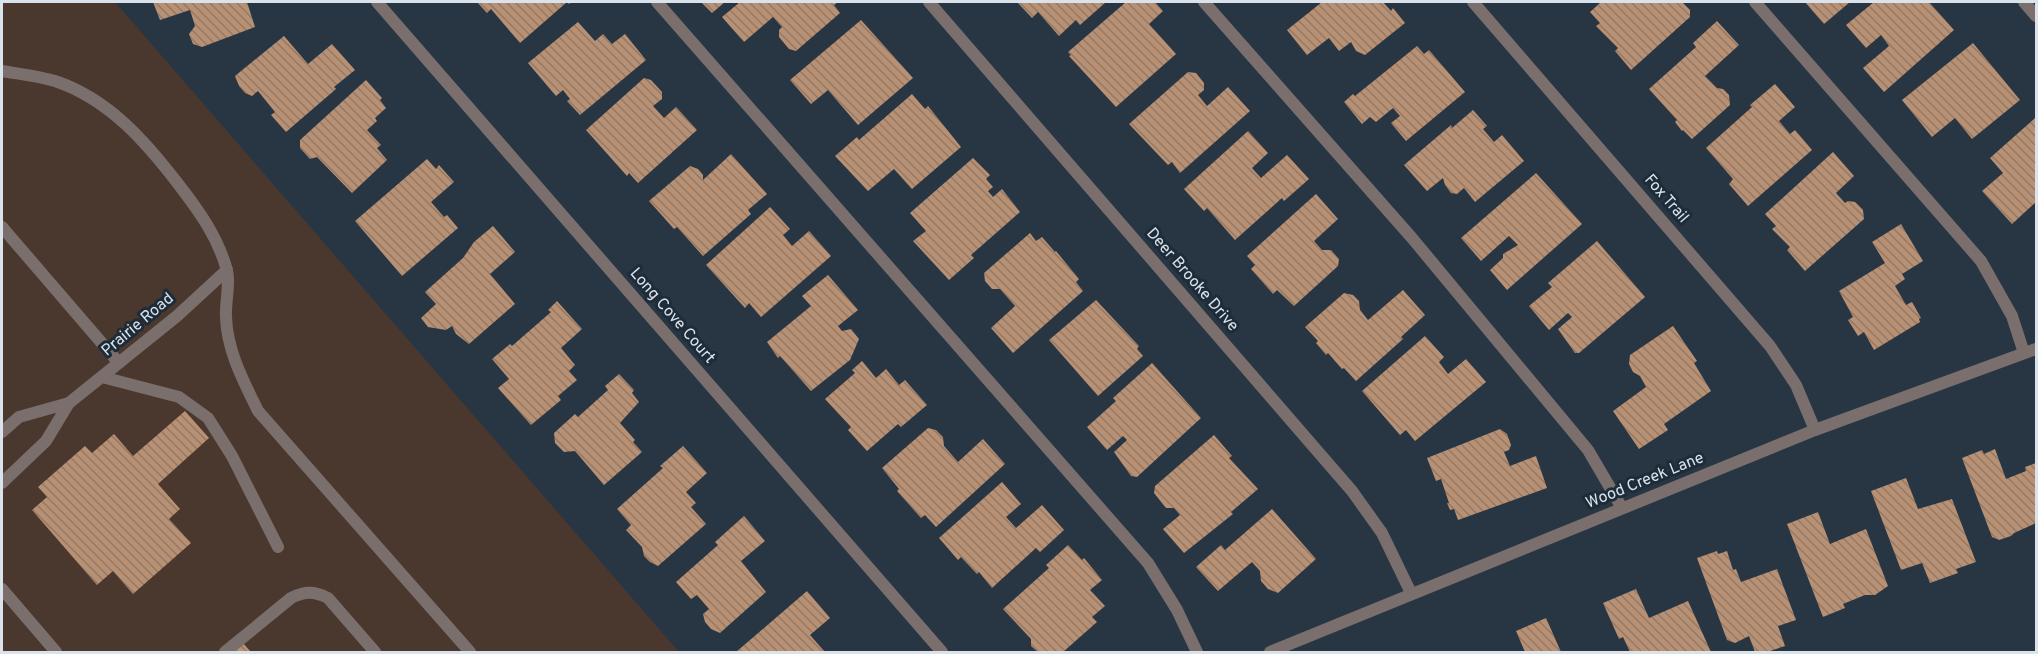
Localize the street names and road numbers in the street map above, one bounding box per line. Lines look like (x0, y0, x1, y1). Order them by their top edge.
street label: Fox Trail (1639, 170, 1693, 228)
street label: Deer Brooke Drive (1141, 224, 1243, 336)
street label: Long Cove Court (625, 264, 719, 368)
street label: Prairie Road (98, 289, 178, 361)
street label: Wood Creek Lane (1583, 448, 1707, 514)

